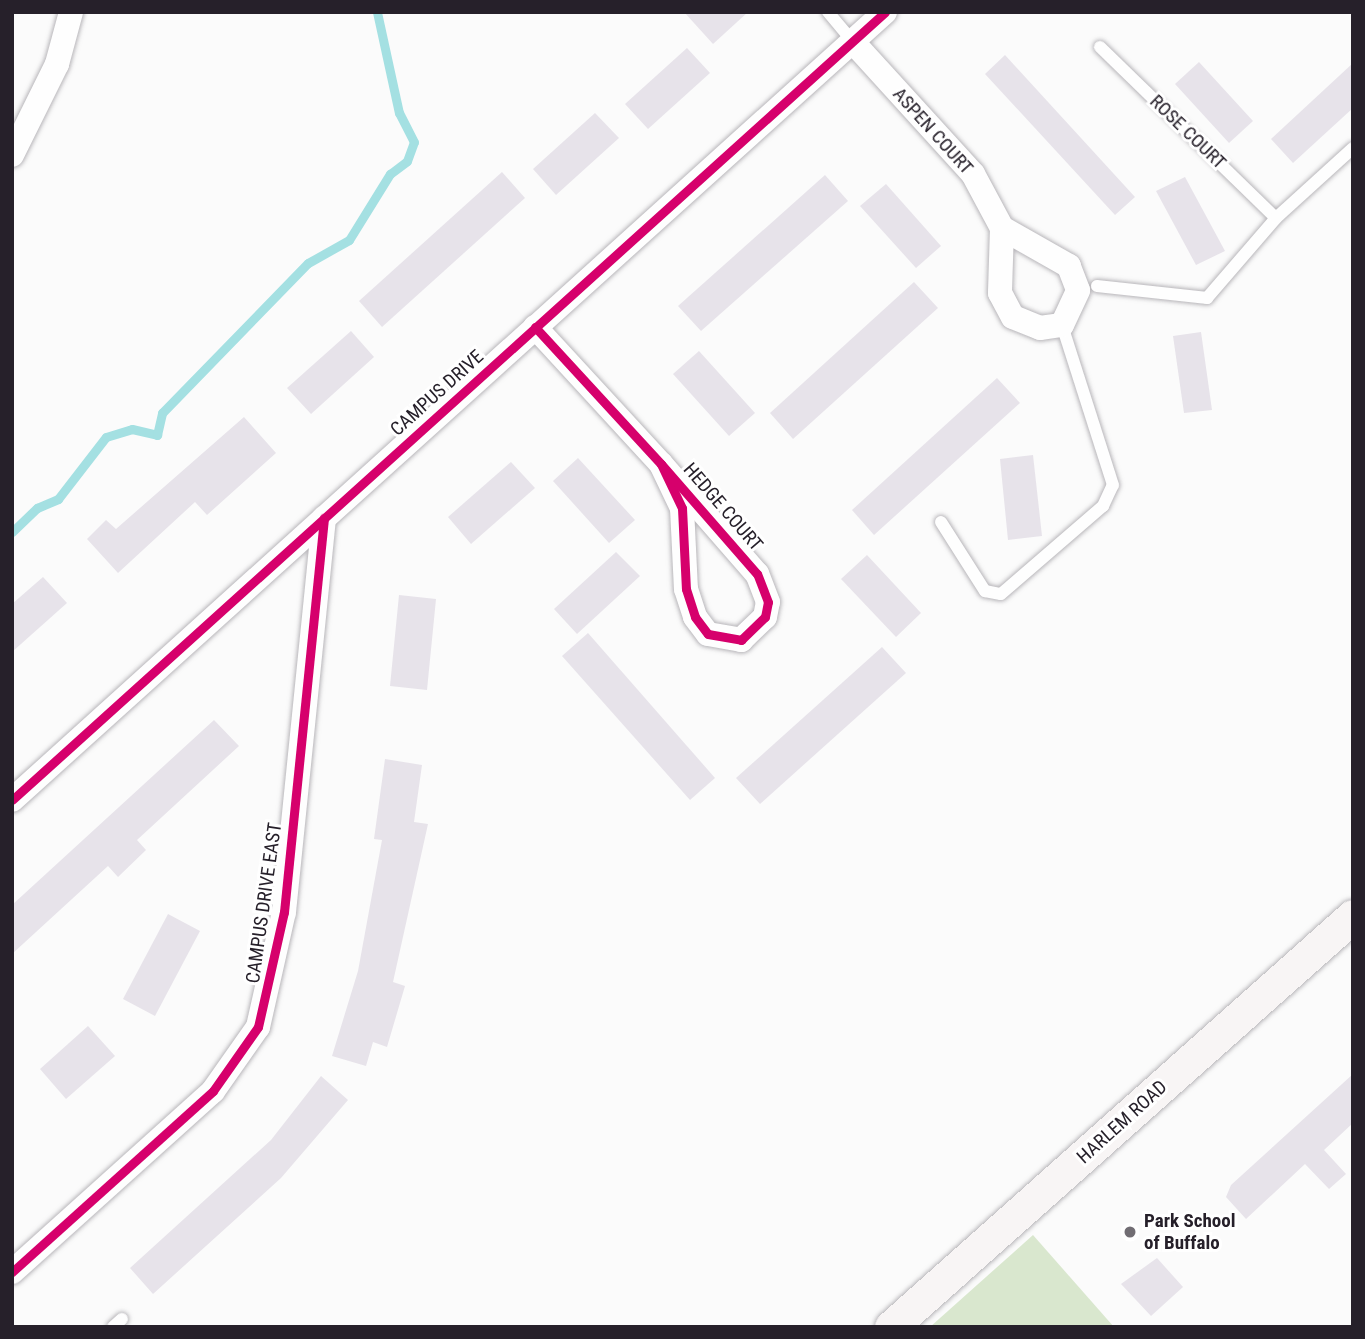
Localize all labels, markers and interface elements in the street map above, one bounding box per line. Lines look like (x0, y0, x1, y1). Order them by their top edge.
street label: ASPEN COURT (888, 83, 978, 179)
street label: ROSE COURT (1145, 90, 1231, 174)
street label: CAMPUS DRIVE (386, 345, 488, 441)
street label: HEDGE COURT (679, 458, 767, 556)
street label: CAMPUS DRIVE EAST (241, 821, 287, 985)
street label: HARLEM ROAD (1072, 1076, 1172, 1168)
place label: Park School of Buffalo (1144, 1210, 1235, 1254)
marker: Park School of Buffalo (1122, 1224, 1138, 1240)

